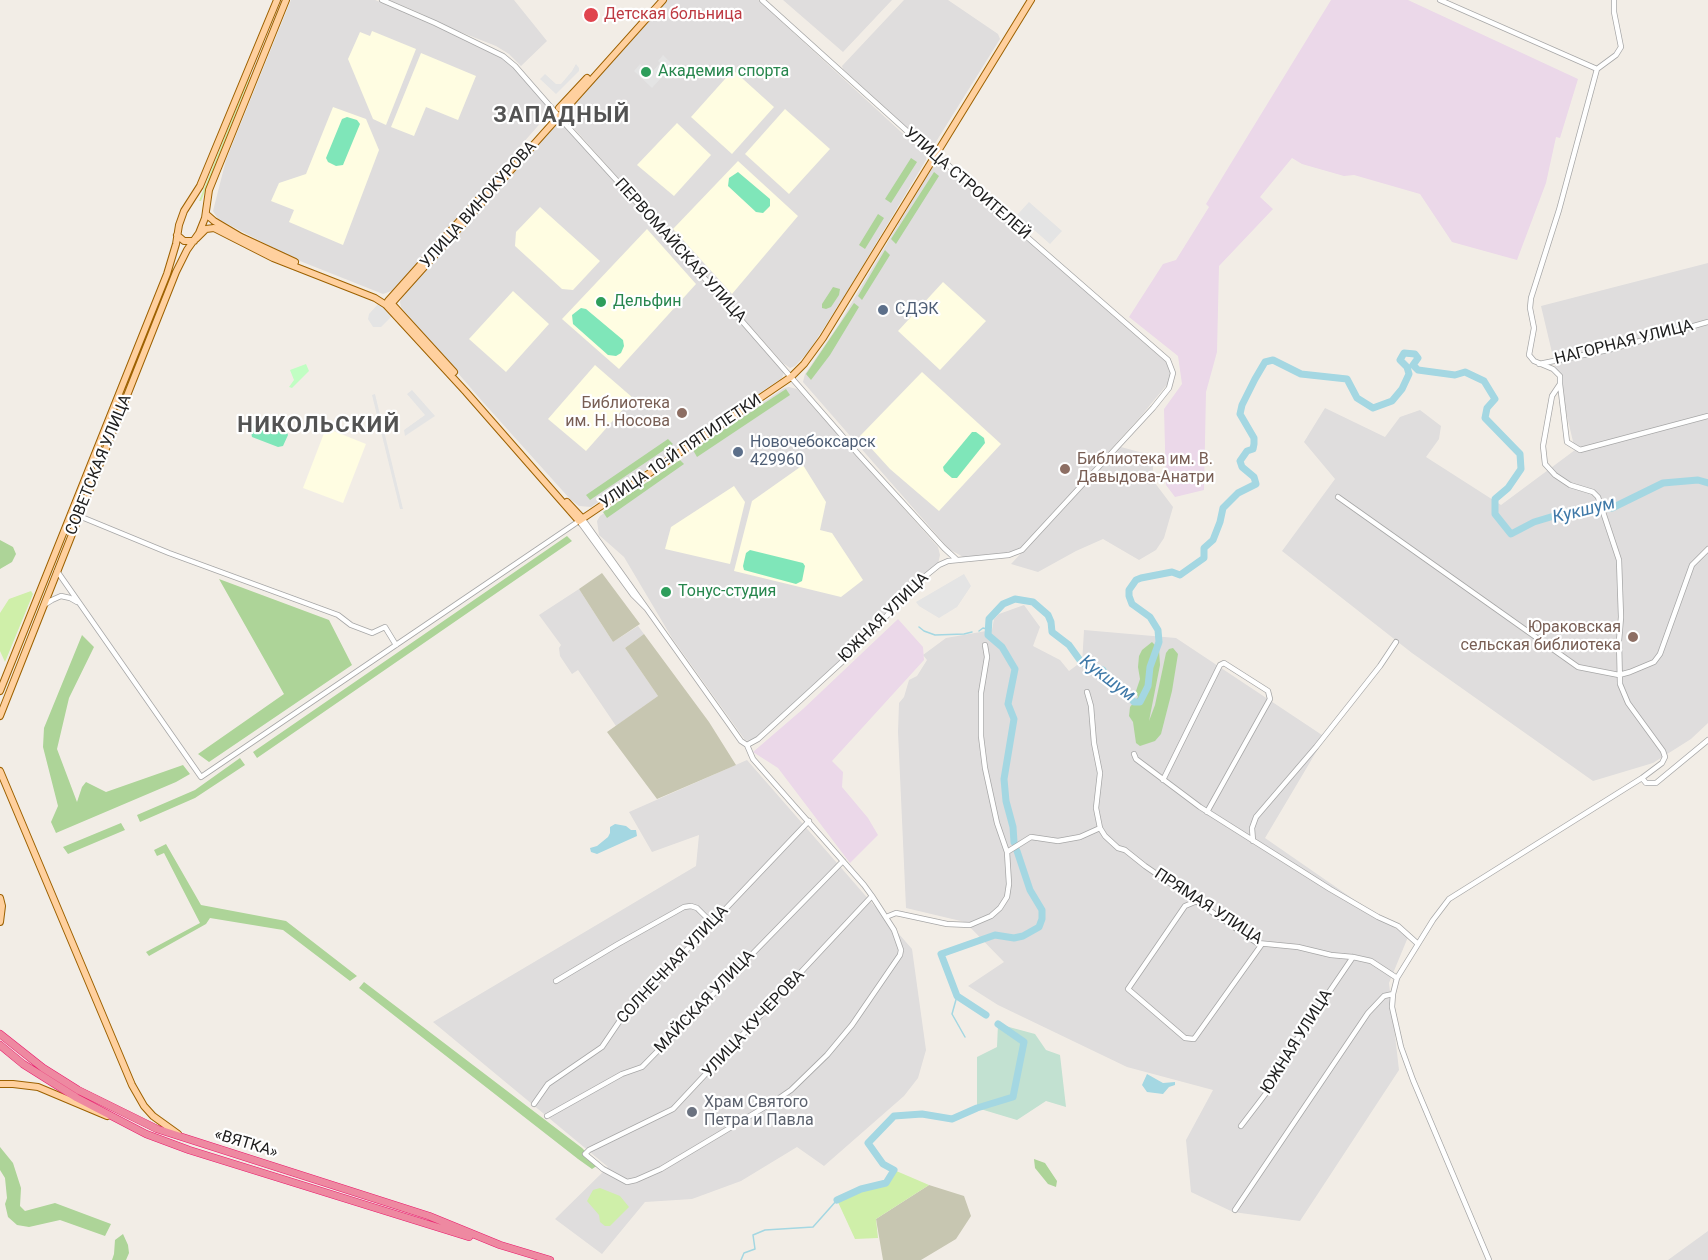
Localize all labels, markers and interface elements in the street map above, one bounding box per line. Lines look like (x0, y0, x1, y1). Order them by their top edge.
place label: Детская больница (604, 5, 742, 25)
marker: Детская больница (582, 6, 600, 24)
place label: Академия спорта (658, 62, 789, 82)
marker: Академия спорта (639, 65, 653, 79)
district label: ЗАПАДНЫЙ (493, 103, 631, 129)
street label: УЛИЦА СТРОИТЕЛЕЙ (900, 124, 1034, 244)
street label: УЛИЦА ВИНОКУРОВА (417, 138, 541, 272)
street label: ПЕРВОМАЙСКАЯ УЛИЦА (610, 175, 750, 327)
place label: Дельфин (613, 292, 682, 312)
marker: Дельфин (594, 295, 608, 309)
place label: СДЭК (895, 300, 939, 320)
marker: СДЭК (876, 303, 890, 317)
street label: НАГОРНАЯ УЛИЦА (1553, 316, 1695, 370)
street label: УЛИЦА 10-Й ПЯТИЛЕТКИ (597, 391, 765, 513)
street label: СОВЕТСКАЯ УЛИЦА (62, 392, 136, 538)
place label: Библиотека им. Н. Носова (565, 394, 670, 432)
marker: Библиотека им. Н. Носова (675, 406, 689, 420)
district label: НИКОЛЬСКИЙ (237, 413, 401, 439)
place label: Новочебоксарск 429960 (750, 433, 876, 471)
marker: Новочебоксарск 429960 (731, 445, 745, 459)
place label: Библиотека им. В. Давыдова-Анатри (1077, 450, 1215, 488)
marker: Библиотека им. В. Давыдова-Анатри (1058, 462, 1072, 476)
water label: Кукшум (1550, 493, 1618, 529)
street label: ЮЖНАЯ УЛИЦА (835, 569, 933, 667)
place label: Тонус-студия (678, 582, 776, 602)
marker: Тонус-студия (659, 585, 673, 599)
place label: Юраковская сельская библиотека (1461, 618, 1621, 656)
marker: Юраковская сельская библиотека (1626, 630, 1640, 644)
water label: Кукшум (1075, 651, 1139, 707)
street label: ПРЯМАЯ УЛИЦА (1150, 865, 1266, 949)
street label: СОЛНЕЧНАЯ УЛИЦА (613, 902, 733, 1028)
street label: МАЙСКАЯ УЛИЦА (651, 946, 759, 1058)
street label: УЛИЦА КУЧЕРОВА (699, 966, 809, 1082)
street label: ЮЖНАЯ УЛИЦА (1257, 986, 1337, 1098)
place label: Храм Святого Петра и Павла (704, 1093, 814, 1131)
marker: Храм Святого Петра и Павла (685, 1105, 699, 1119)
street label: «ВЯТКА» (212, 1125, 280, 1163)

